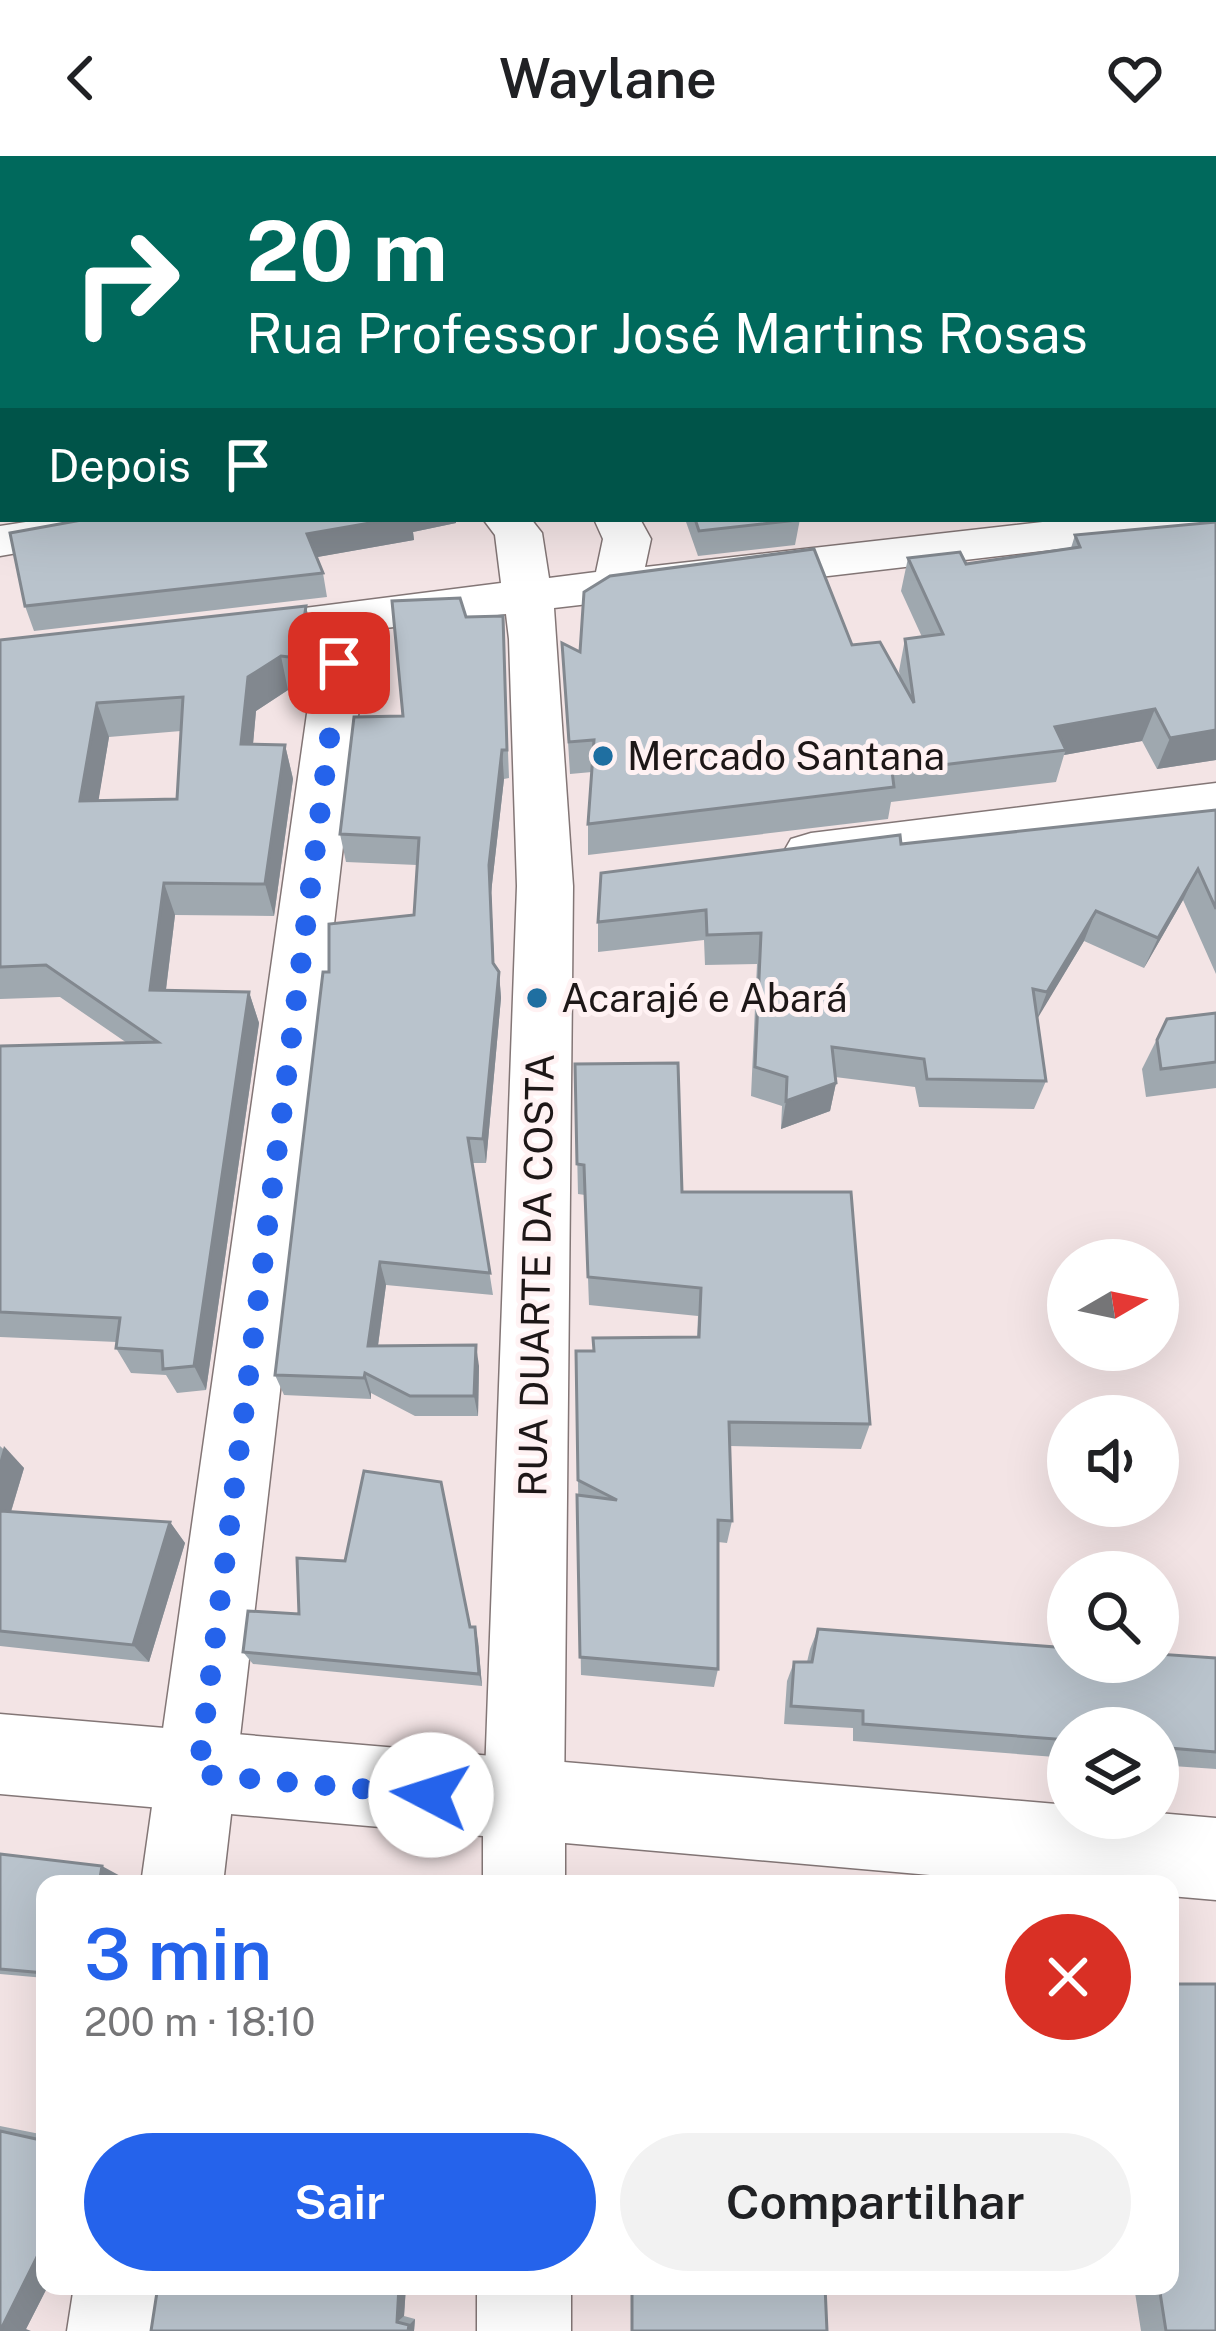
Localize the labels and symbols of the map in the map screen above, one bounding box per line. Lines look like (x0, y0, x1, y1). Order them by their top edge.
pin (288, 612, 390, 714)
place label: Mercado Santana (627, 733, 945, 779)
marker: Mercado Santana (590, 743, 616, 769)
place label: Acarajé e Abará (561, 975, 848, 1021)
marker: Acarajé e Abará (524, 985, 550, 1011)
street label: RUA DUARTE DA COSTA (509, 1053, 563, 1497)
north arrow (1047, 1239, 1179, 1371)
position arrow (368, 1732, 494, 1858)

